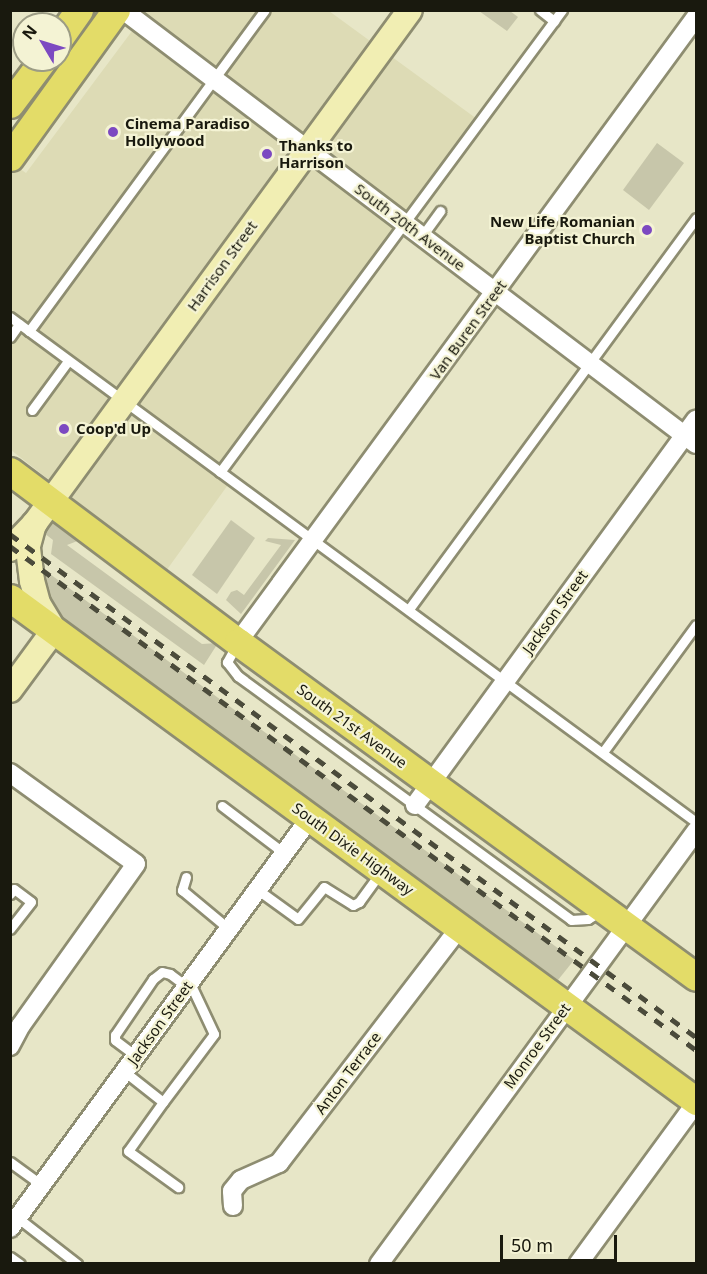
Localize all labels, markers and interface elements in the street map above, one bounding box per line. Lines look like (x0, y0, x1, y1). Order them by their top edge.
north arrow (12, 12, 72, 72)
text: N (17, 20, 42, 44)
place label: Cinema Paradiso Hollywood (125, 114, 250, 149)
marker: Cinema Paradiso Hollywood (106, 125, 120, 139)
place label: Thanks to Harrison (279, 136, 353, 171)
marker: Thanks to Harrison (260, 147, 274, 161)
street label: South 20th Avenue (351, 180, 469, 274)
place label: New Life Romanian Baptist Church (490, 212, 635, 247)
street label: Harrison Street (183, 217, 261, 315)
marker: New Life Romanian Baptist Church (640, 223, 654, 237)
street label: Van Buren Street (426, 277, 510, 383)
place label: Coop'd Up (76, 420, 151, 438)
marker: Coop'd Up (57, 422, 71, 436)
street label: Jackson Street (519, 567, 591, 657)
street label: South 21st Avenue (294, 680, 410, 772)
street label: South Dixie Highway (289, 799, 417, 899)
street label: Jackson Street (124, 978, 196, 1068)
street label: Monroe Street (500, 1000, 574, 1092)
street label: Anton Terrace (311, 1028, 385, 1118)
scale bar (503, 1223, 620, 1261)
text: 50 m (511, 1233, 553, 1257)

